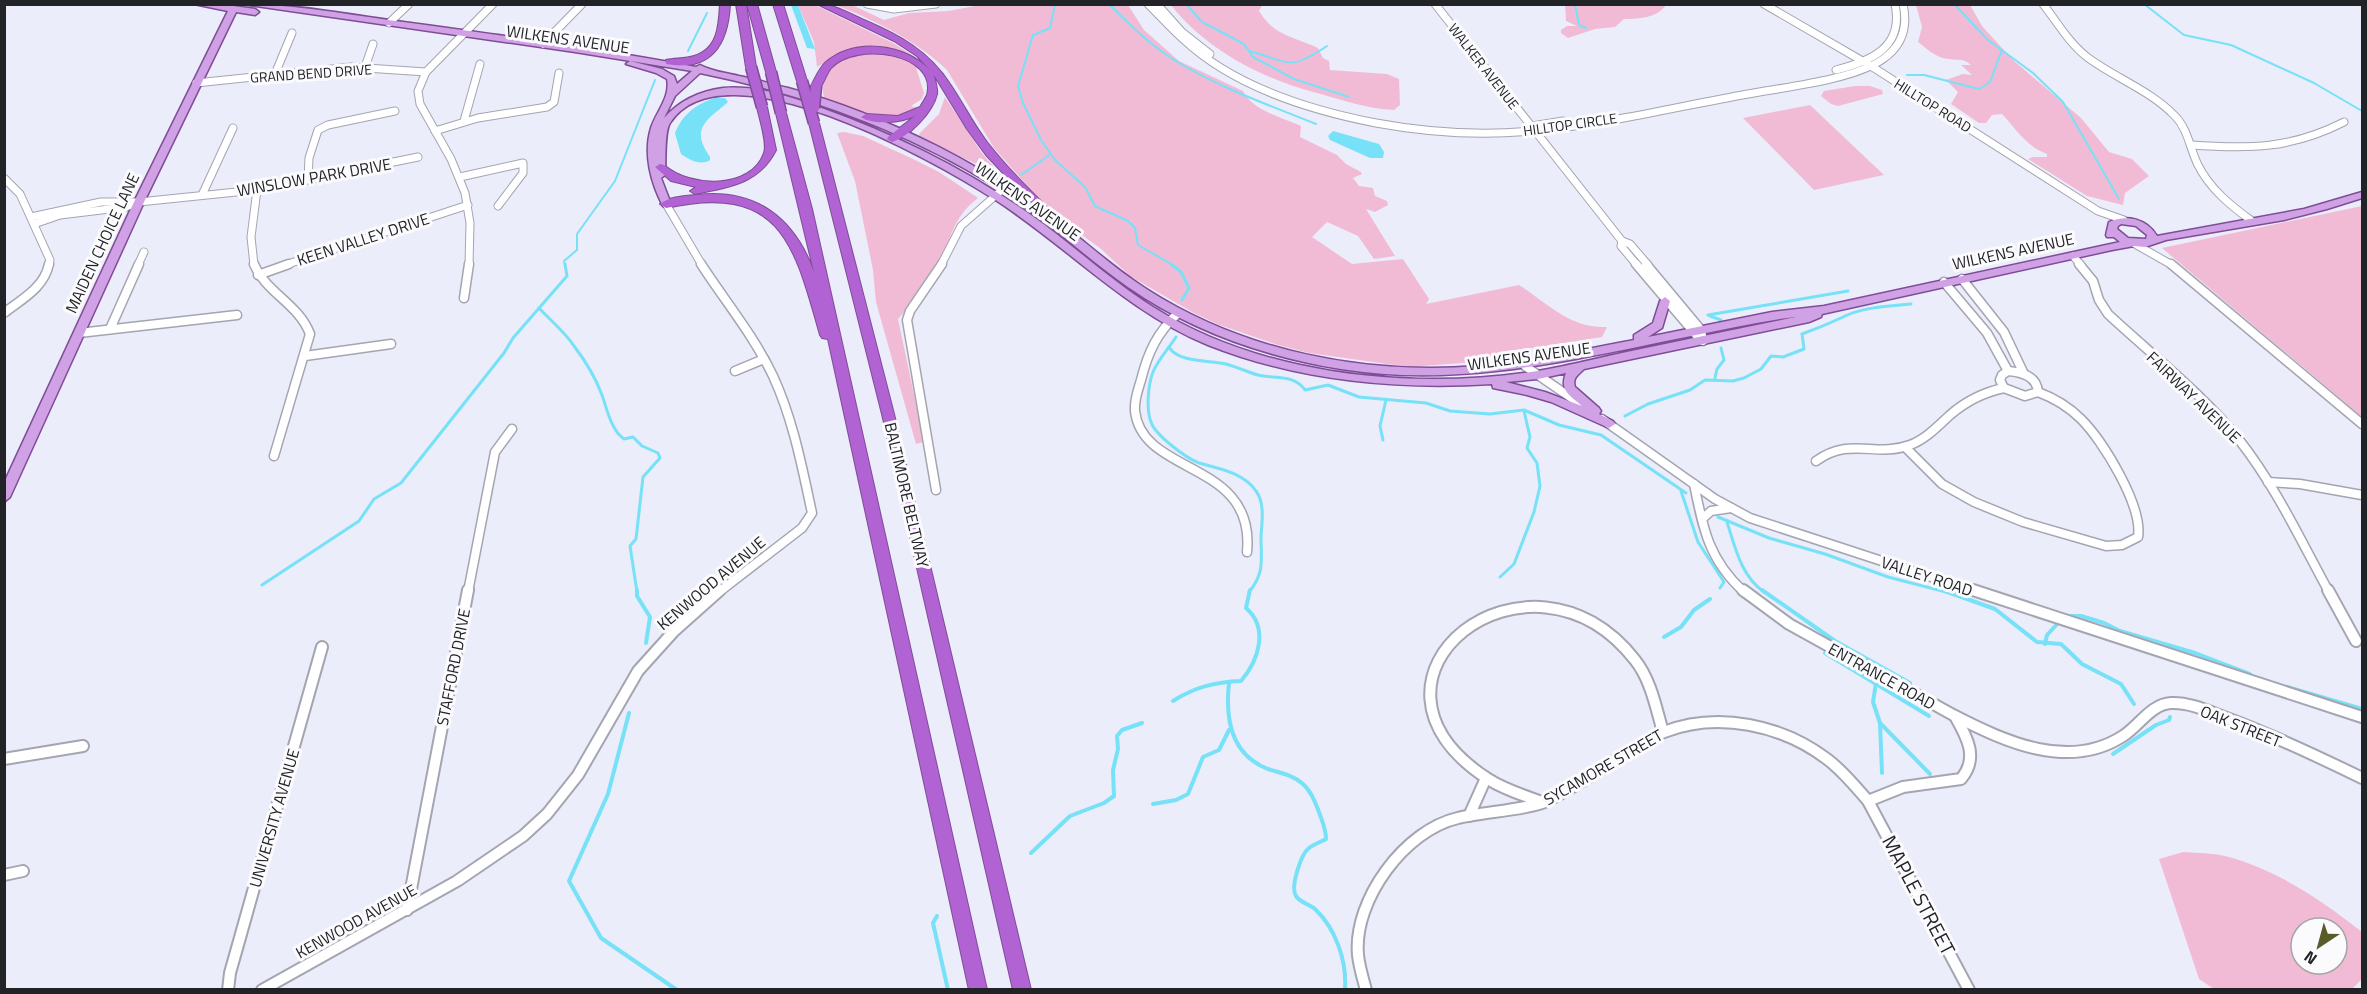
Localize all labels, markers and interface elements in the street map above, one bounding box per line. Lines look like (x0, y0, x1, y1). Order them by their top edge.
street label: WILKENS AVENUE (505, 18, 631, 60)
street label: WALKER AVENUE (1444, 18, 1525, 114)
street label: GRAND BEND DRIVE (249, 58, 373, 88)
street label: HILLTOP ROAD (1890, 73, 1976, 137)
street label: HILLTOP CIRCLE (1522, 107, 1618, 141)
street label: WINSLOW PARK DRIVE (235, 152, 393, 202)
street label: WILKENS AVENUE (970, 156, 1086, 246)
street label: MAIDEN CHOICE LANE (59, 169, 145, 317)
street label: KEEN VALLEY DRIVE (294, 206, 433, 272)
street label: WILKENS AVENUE (1950, 226, 2076, 276)
street label: WILKENS AVENUE (1466, 335, 1592, 377)
street label: FAIRWAY AVENUE (2141, 346, 2247, 449)
street label: BALTIMORE BELTWAY (879, 420, 935, 570)
street label: KENWOOD AVENUE (652, 530, 771, 636)
street label: VALLEY ROAD (1878, 550, 1976, 602)
street label: STAFFORD DRIVE (430, 606, 476, 728)
street label: ENTRANCE ROAD (1824, 637, 1940, 715)
street label: OAK STREET (2197, 699, 2286, 753)
street label: SYCAMORE STREET (1539, 723, 1668, 811)
street label: UNIVERSITY AVENUE (243, 746, 305, 890)
street label: MAPLE STREET (1874, 829, 1964, 961)
street label: KENWOOD AVENUE (291, 878, 421, 964)
north arrow (2289, 916, 2349, 976)
text: N (2299, 945, 2322, 971)

